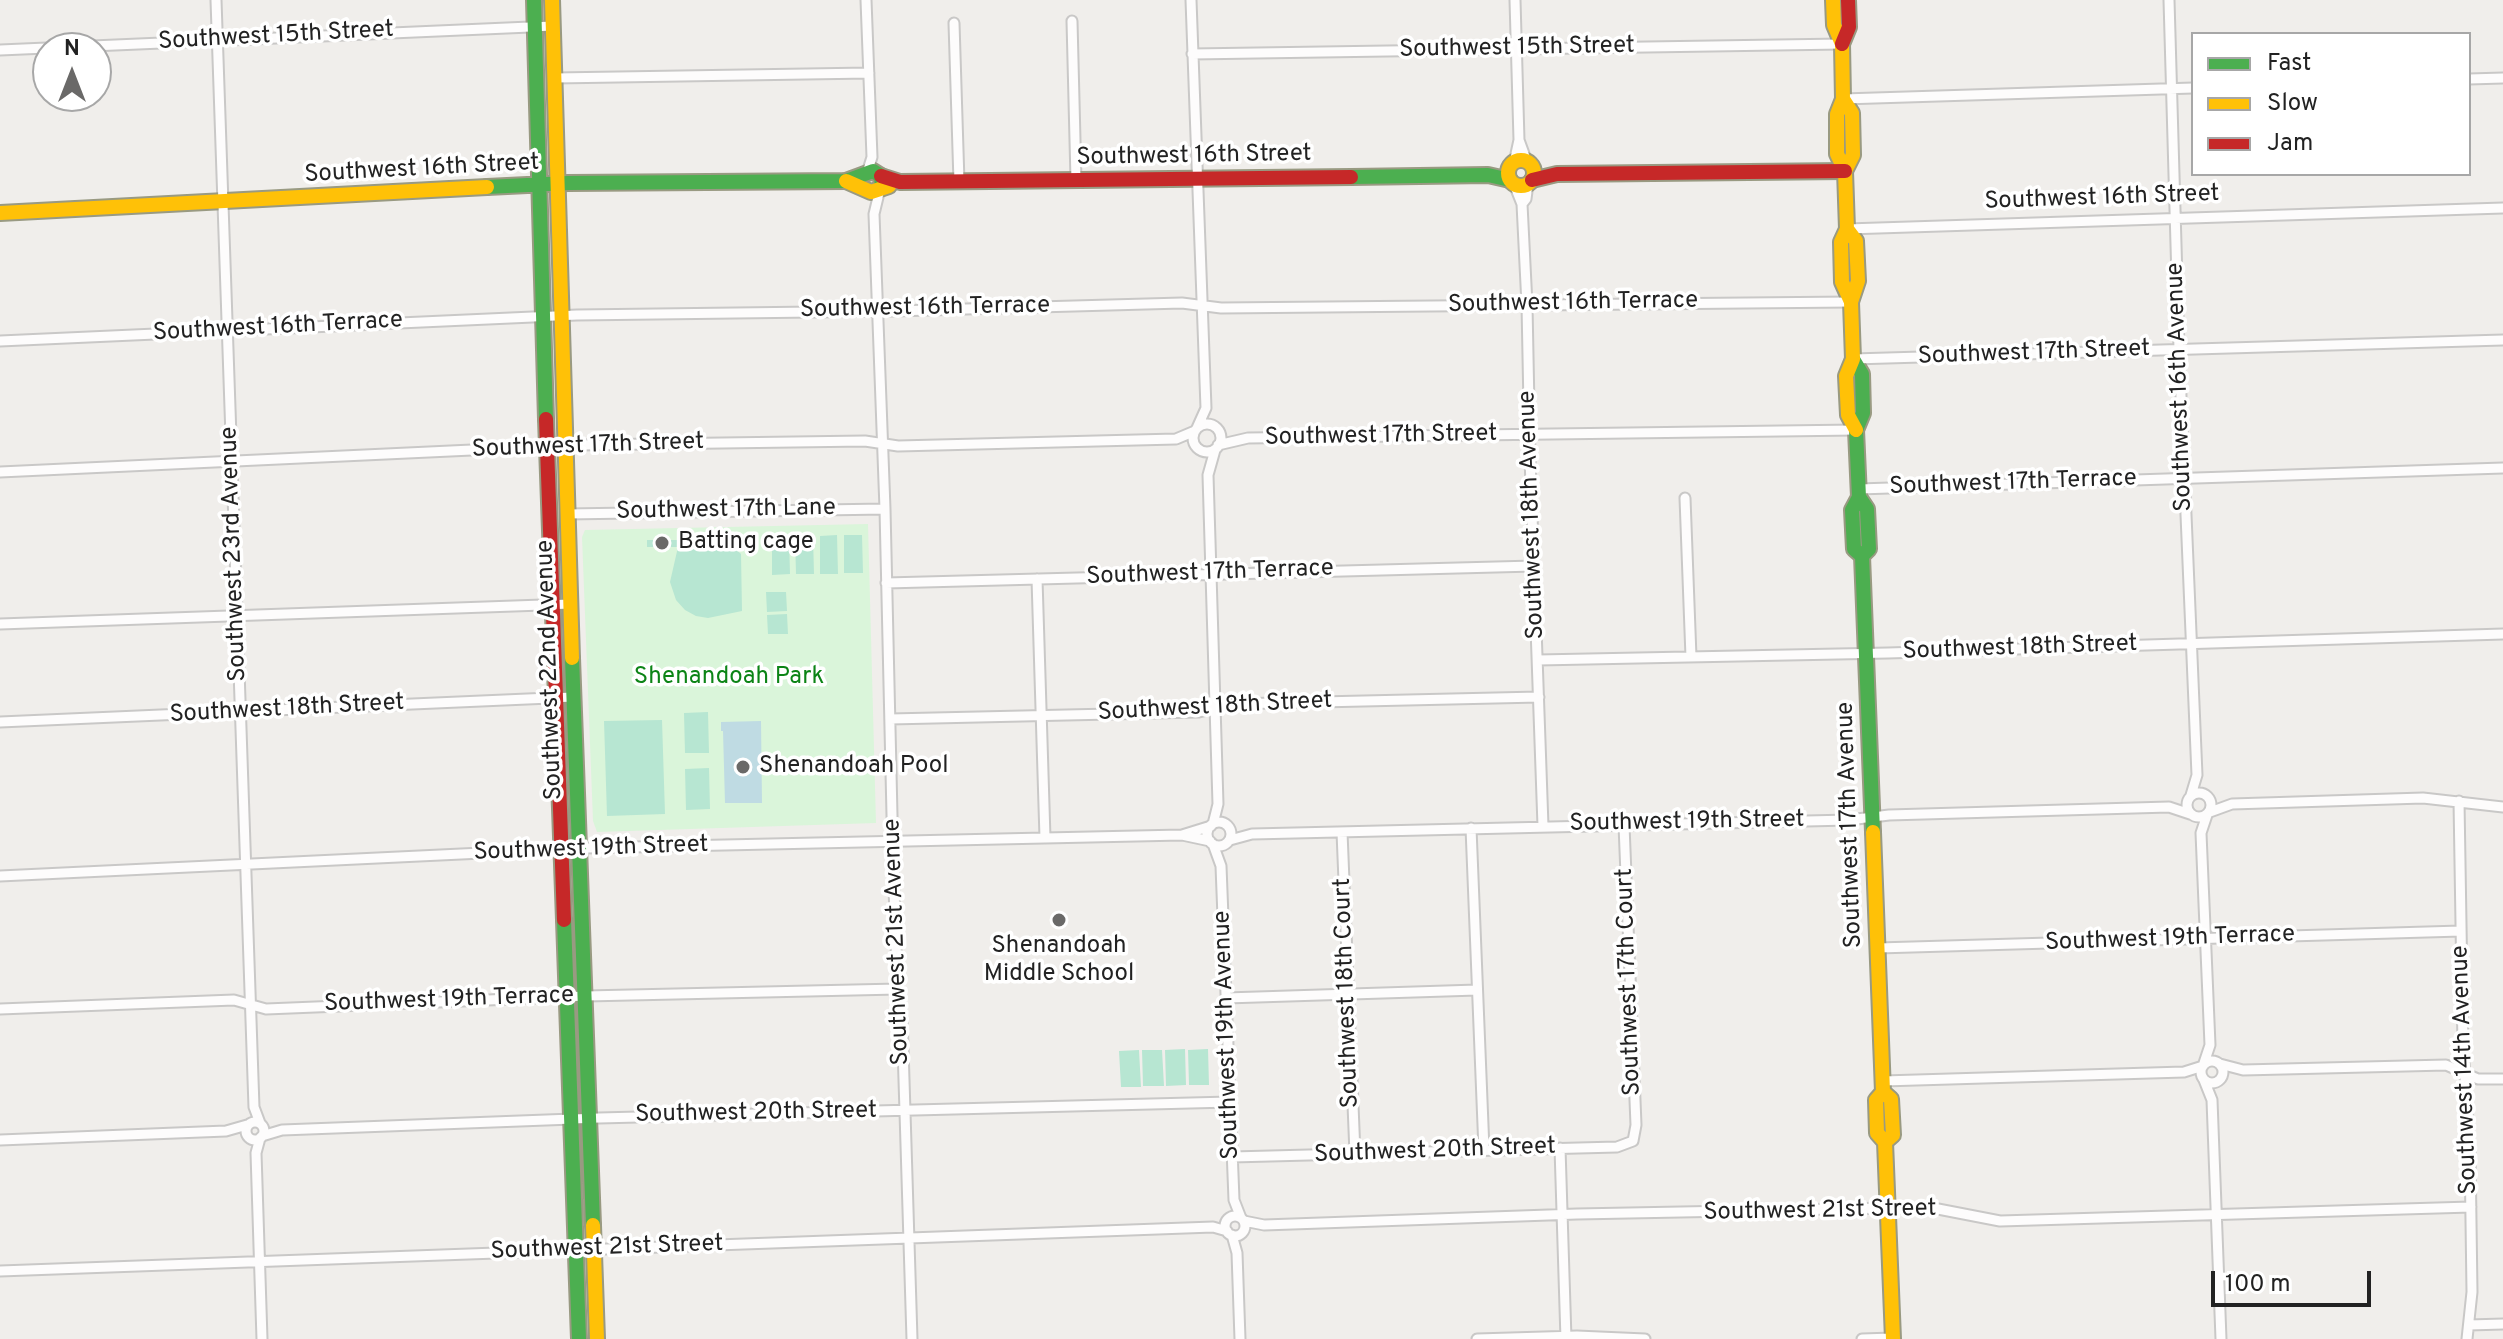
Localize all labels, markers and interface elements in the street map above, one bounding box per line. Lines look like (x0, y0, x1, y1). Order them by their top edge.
street label: Southwest 15th Street (158, 16, 394, 58)
north arrow (32, 32, 112, 112)
legend (2191, 32, 2471, 176)
street label: Southwest 15th Street (1399, 33, 1635, 65)
text: N (64, 36, 80, 63)
text: Fast (2267, 49, 2311, 79)
text: Slow (2267, 89, 2318, 119)
text: Jam (2267, 129, 2313, 159)
street label: Southwest 16th Street (1076, 141, 1312, 173)
street label: Southwest 16th Street (304, 149, 540, 191)
street label: Southwest 16th Street (1984, 181, 2220, 217)
street label: Southwest 16th Avenue (2162, 262, 2200, 512)
street label: Southwest 16th Terrace (1448, 287, 1698, 321)
street label: Southwest 16th Terrace (800, 292, 1050, 326)
street label: Southwest 16th Terrace (152, 307, 404, 349)
street label: Southwest 17th Street (1917, 336, 2151, 372)
street label: Southwest 18th Avenue (1514, 390, 1552, 640)
street label: Southwest 17th Street (1265, 421, 1497, 453)
street label: Southwest 23rd Avenue (216, 426, 254, 682)
street label: Southwest 17th Street (471, 429, 705, 465)
street label: Southwest 17th Terrace (1889, 465, 2137, 503)
street label: Southwest 17th Lane (616, 495, 836, 527)
place label: Batting cage (678, 529, 814, 557)
marker: Batting cage (653, 534, 671, 552)
street label: Southwest 22nd Avenue (532, 539, 570, 801)
street label: Southwest 17th Terrace (1086, 555, 1334, 593)
street label: Southwest 18th Street (1902, 631, 2138, 667)
park label: Shenandoah Park (634, 664, 824, 692)
street label: Southwest 18th Street (1097, 687, 1333, 729)
street label: Southwest 18th Street (169, 689, 405, 731)
street label: Southwest 17th Avenue (1832, 701, 1870, 949)
place label: Shenandoah Pool (759, 753, 948, 781)
marker: Shenandoah Pool (734, 758, 752, 776)
street label: Southwest 19th Street (1569, 807, 1805, 839)
street label: Southwest 21st Avenue (879, 818, 917, 1066)
street label: Southwest 19th Street (473, 832, 709, 868)
street label: Southwest 17th Court (1612, 868, 1648, 1096)
street label: Southwest 18th Court (1330, 877, 1366, 1109)
street label: Southwest 19th Avenue (1209, 910, 1247, 1160)
marker: Shenandoah Middle School (1050, 911, 1068, 929)
street label: Southwest 19th Terrace (2044, 921, 2296, 959)
place label: Shenandoah Middle School (984, 933, 1134, 989)
street label: Southwest 14th Avenue (2447, 945, 2485, 1195)
street label: Southwest 19th Terrace (323, 982, 575, 1020)
street label: Southwest 20th Street (635, 1097, 877, 1131)
street label: Southwest 20th Street (1314, 1133, 1556, 1171)
street label: Southwest 21st Street (1703, 1196, 1937, 1228)
street label: Southwest 21st Street (490, 1231, 724, 1267)
scale bar (2215, 1255, 2375, 1305)
text: 100 m (2225, 1270, 2291, 1300)

